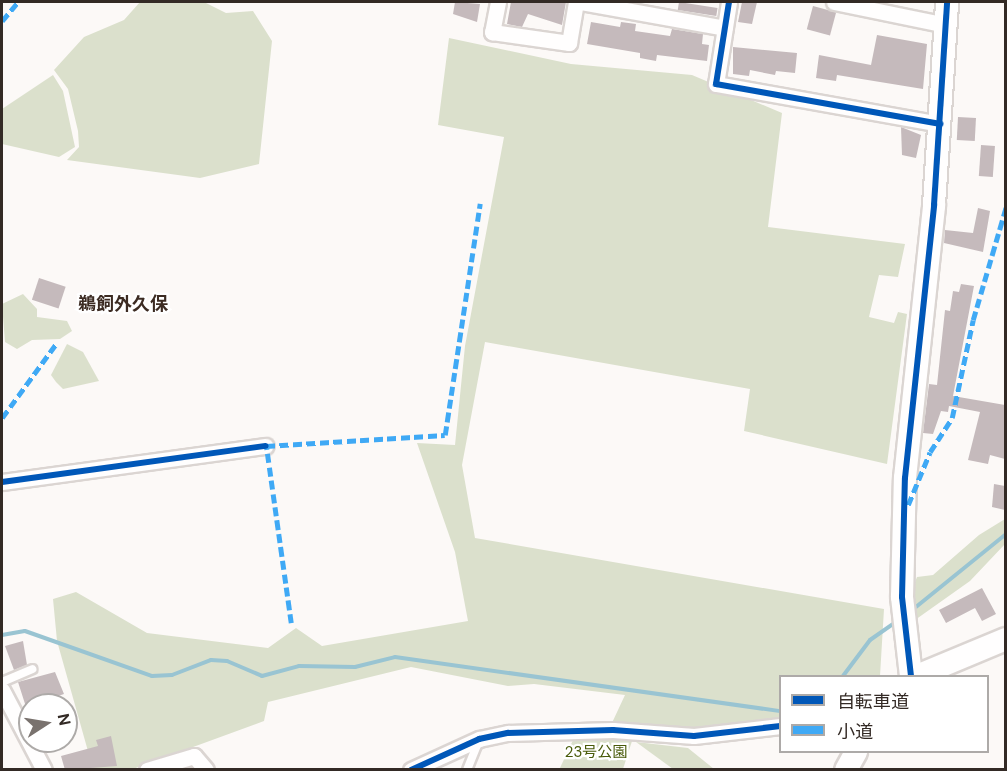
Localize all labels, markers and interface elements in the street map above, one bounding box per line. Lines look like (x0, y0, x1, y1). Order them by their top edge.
district label: 鵜飼外久保 (78, 293, 168, 315)
legend (779, 675, 989, 753)
text: 自転車道 (837, 690, 909, 714)
north arrow (18, 693, 78, 753)
text: N (53, 712, 76, 727)
text: 小道 (837, 720, 873, 744)
park label: 23号公園 (565, 744, 627, 762)

